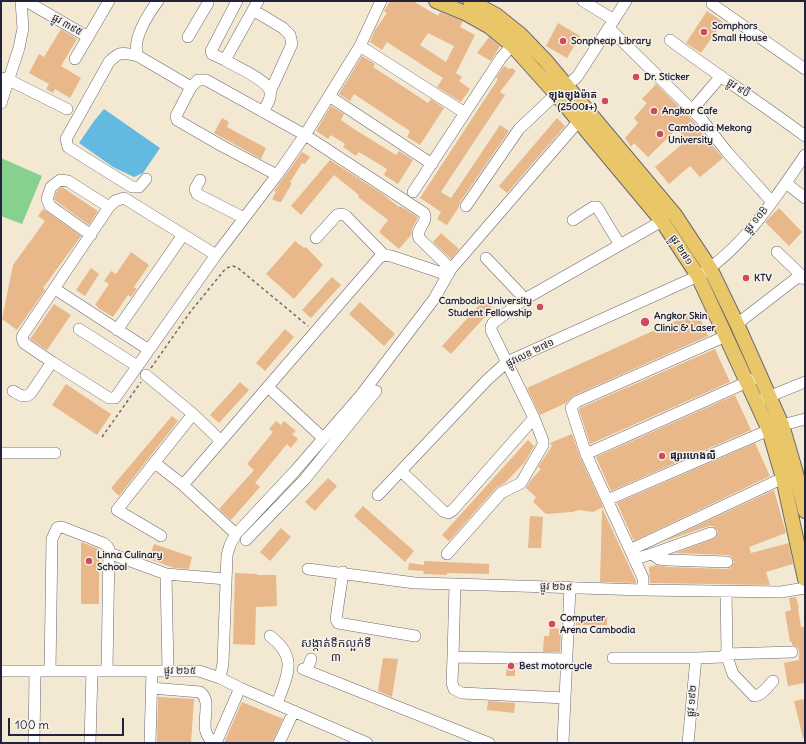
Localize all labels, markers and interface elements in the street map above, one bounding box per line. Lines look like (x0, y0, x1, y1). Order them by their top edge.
street label: ផ្លូវ ៣៩៥ (50, 11, 84, 39)
place label: Somphors Small House (712, 20, 767, 44)
marker: Somphors Small House (699, 27, 709, 37)
place label: Sonpheap Library (571, 35, 651, 47)
marker: Sonpheap Library (558, 36, 568, 46)
place label: Dr. Sticker (644, 71, 690, 83)
marker: Dr. Sticker (631, 72, 641, 82)
street label: ផ្លូវ ៩ប៊ី (724, 76, 752, 100)
place label: ឡុងឡុងម៉ាត (2500៛+) (548, 89, 597, 112)
marker: ឡុងឡុងម៉ាត (2500៛+) (600, 96, 610, 106)
place label: Angkor Cafe (662, 105, 718, 117)
marker: Angkor Cafe (649, 106, 659, 116)
place label: Cambodia Mekong University (668, 122, 752, 146)
marker: Cambodia Mekong University (655, 129, 665, 139)
street label: ផ្លូវ ១០B (741, 204, 771, 236)
street label: ផ្លូវ ២៧១ (667, 233, 695, 267)
place label: KTV (754, 272, 772, 284)
marker: KTV (741, 273, 751, 283)
place label: Cambodia University Student Fellowship (439, 295, 532, 318)
marker: Cambodia University Student Fellowship (535, 302, 545, 312)
place label: Angkor Skin Clinic & Laser (654, 310, 716, 334)
marker: Angkor Skin Clinic & Laser (639, 316, 651, 328)
street label: ផ្លូវលេខ ២៧១ (504, 336, 556, 370)
place label: ផ្សារហេងលី (670, 450, 716, 462)
marker: ផ្សារហេងលី (657, 451, 667, 461)
place label: Linna Culinary School (97, 549, 162, 572)
marker: Linna Culinary School (84, 556, 94, 566)
street label: ផ្លូវ ២៦៩ (540, 580, 572, 594)
place label: Computer Arena Cambodia (560, 612, 635, 636)
marker: Computer Arena Cambodia (547, 619, 557, 629)
district label: សង្កាត់ទឹកល្អក់ទី ៣ (301, 637, 371, 665)
place label: Best motorcycle (519, 660, 592, 672)
marker: Best motorcycle (506, 661, 516, 671)
street label: ផ្លូវ ២៦៥ (164, 665, 196, 677)
street label: ផ្លូវ ១៩២ (685, 684, 699, 718)
scale bar (10, 710, 126, 736)
text: 100 m (15, 717, 49, 732)

